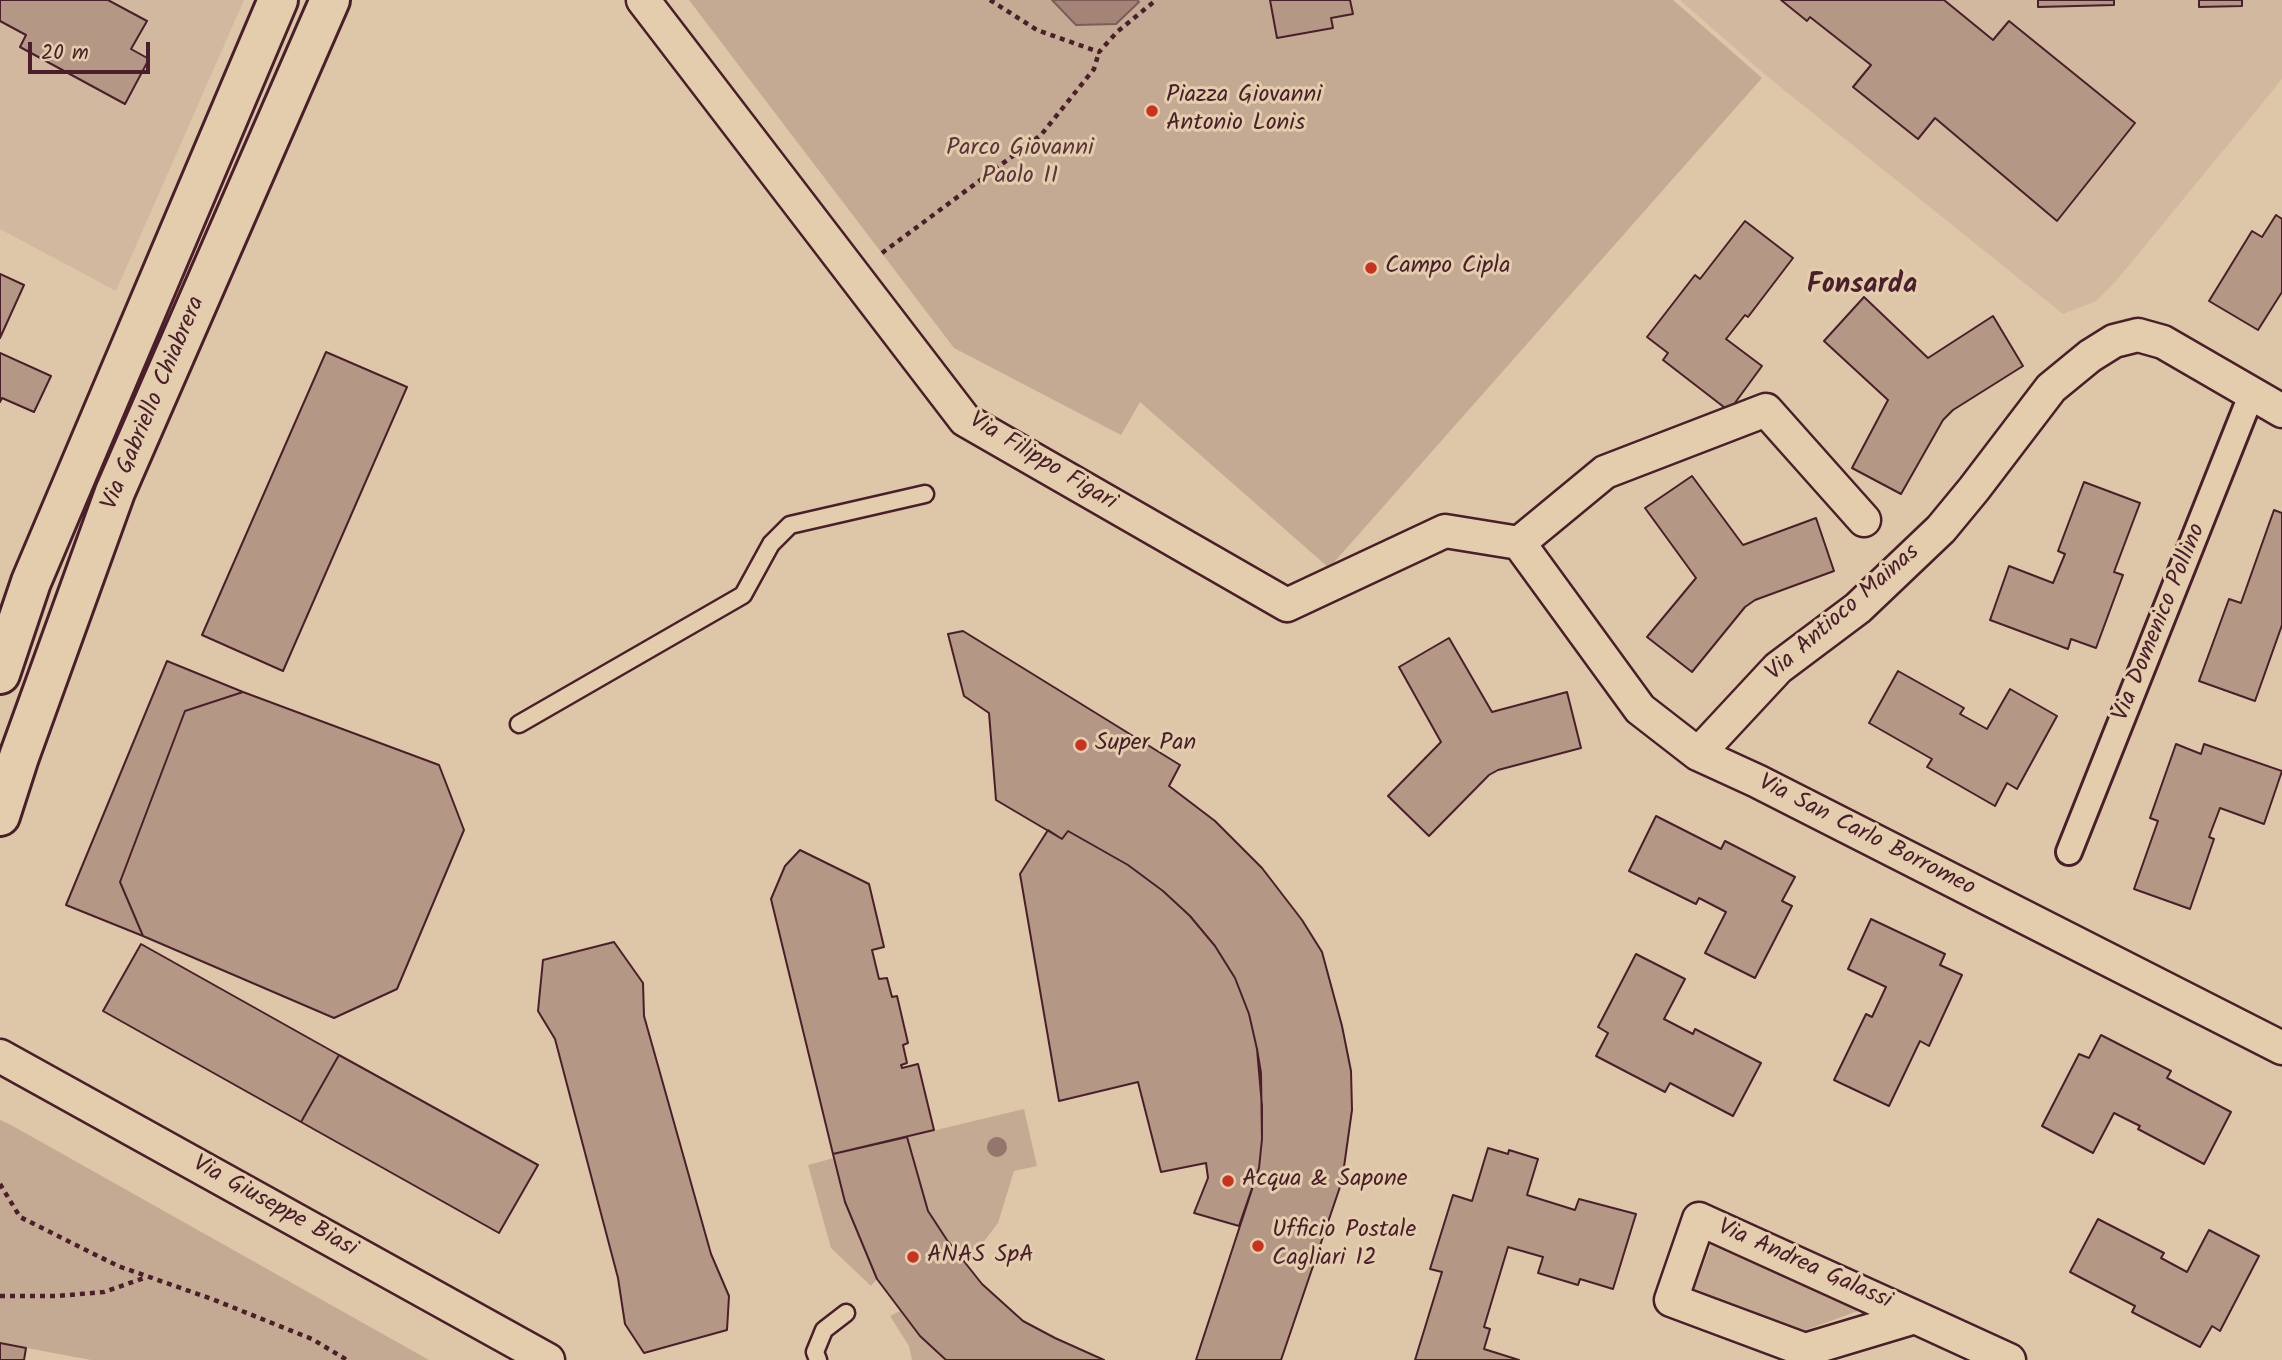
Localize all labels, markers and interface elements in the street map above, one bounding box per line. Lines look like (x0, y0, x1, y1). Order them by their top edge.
scale bar (32, 28, 154, 72)
text: 20 m (41, 37, 89, 70)
place label: Piazza Giovanni Antonio Lonis (1166, 83, 1322, 139)
marker: Piazza Giovanni Antonio Lonis (1144, 103, 1160, 119)
park label: Parco Giovanni Paolo II (946, 136, 1094, 192)
place label: Campo Cipla (1385, 254, 1510, 282)
marker: Campo Cipla (1363, 260, 1379, 276)
district label: Fonsarda (1807, 270, 1917, 304)
street label: Via Gabriello Chiabrera (97, 293, 213, 515)
street label: Via Filippo Figari (963, 408, 1121, 518)
street label: Via Domenico Pollino (2108, 520, 2214, 726)
street label: Via Antioco Mainas (1761, 540, 1927, 688)
place label: Super Pan (1095, 731, 1196, 759)
marker: Super Pan (1073, 737, 1089, 753)
street label: Via San Carlo Borromeo (1753, 770, 1979, 904)
street label: Via Giuseppe Biasi (187, 1151, 361, 1265)
place label: Acqua & Sapone (1242, 1167, 1408, 1195)
marker: Acqua & Sapone (1220, 1173, 1236, 1189)
street label: Via Andrea Galassi (1712, 1215, 1896, 1317)
place label: Ufficio Postale Cagliari 12 (1272, 1218, 1416, 1274)
marker: Ufficio Postale Cagliari 12 (1250, 1238, 1266, 1254)
place label: ANAS SpA (927, 1243, 1034, 1271)
marker: ANAS SpA (905, 1249, 921, 1265)

